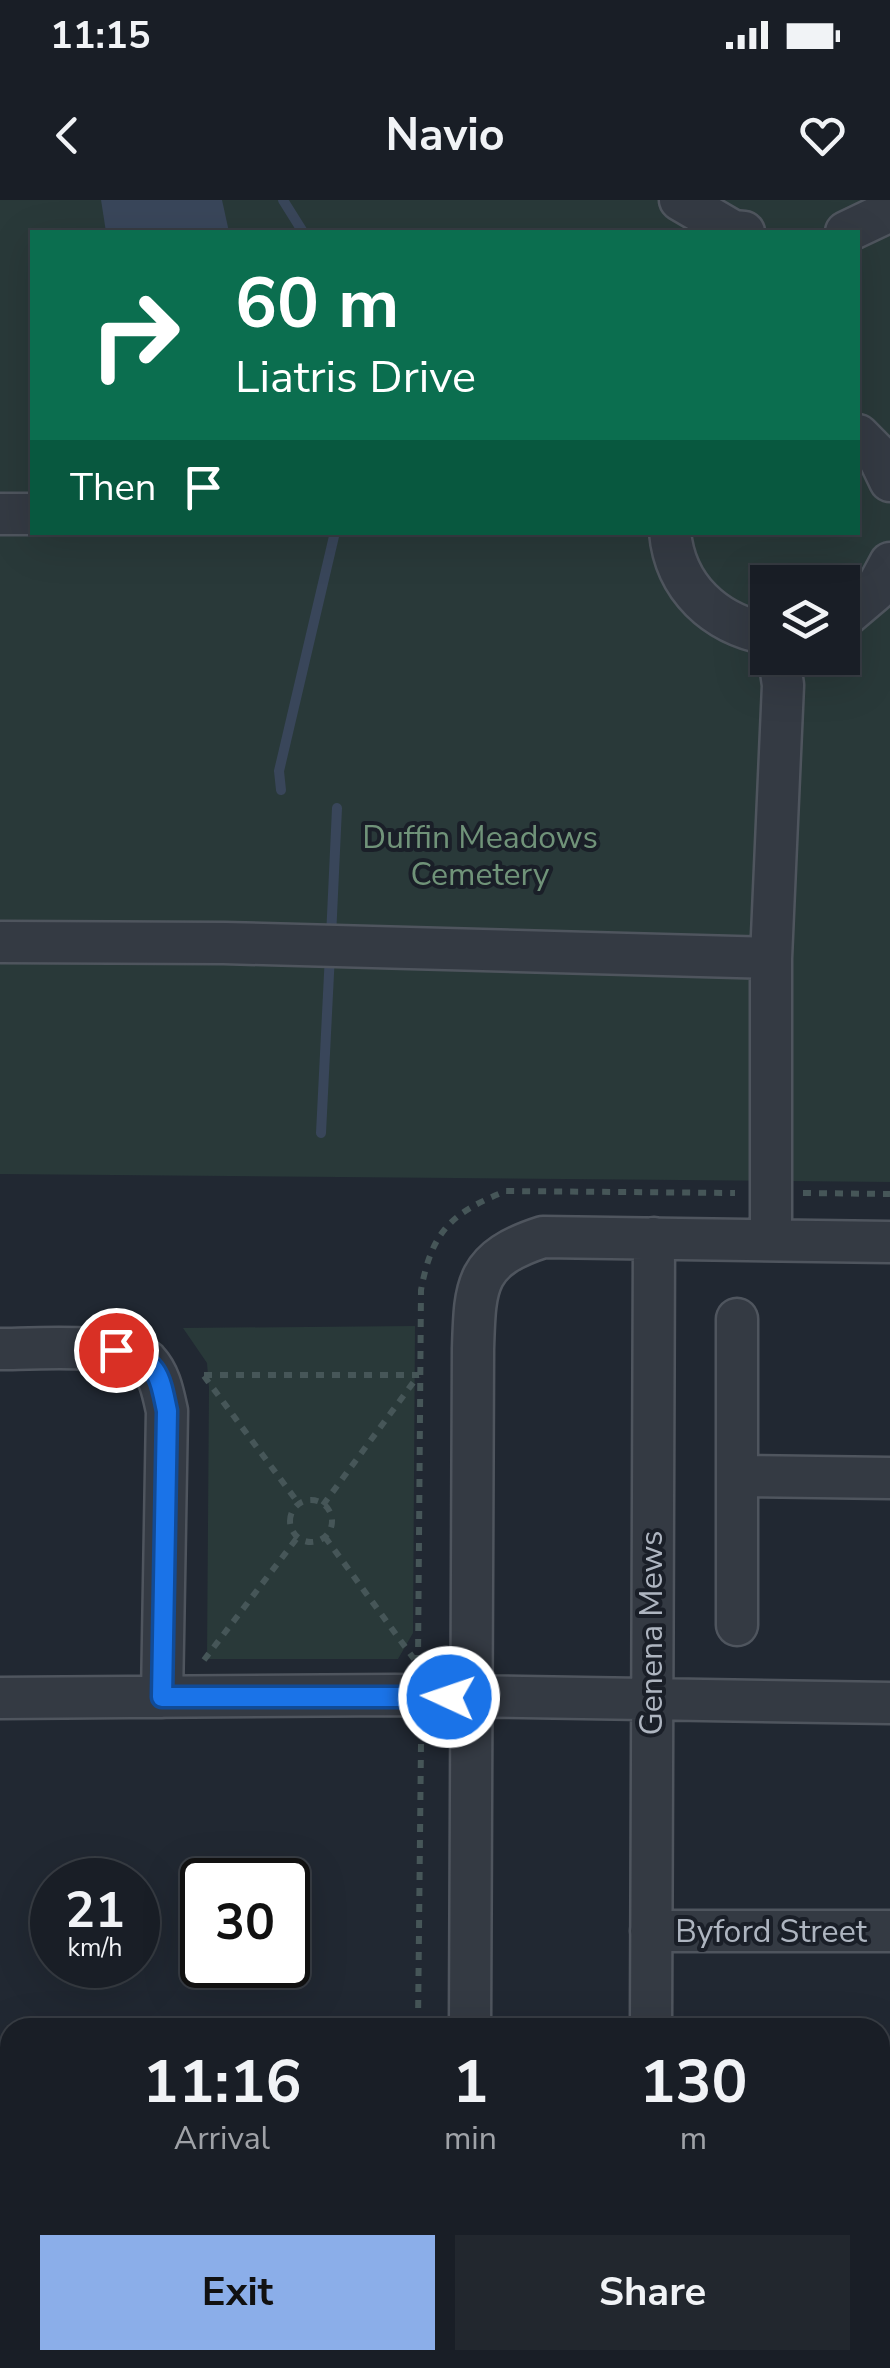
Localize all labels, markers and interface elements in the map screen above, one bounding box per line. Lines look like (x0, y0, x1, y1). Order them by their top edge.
text: 11:15 (50, 10, 151, 61)
text: Navio (385, 105, 505, 166)
icon: back (40, 108, 95, 163)
icon: heart (795, 108, 850, 163)
text: 60 m (235, 256, 399, 352)
icon: right (70, 270, 200, 400)
text: Liatris Drive (235, 347, 476, 408)
icon: arrive (176, 460, 231, 515)
text: Then (70, 462, 156, 513)
map controls (750, 565, 860, 675)
button: layers (750, 565, 860, 675)
park label: Duffin Meadows Cemetery (362, 816, 598, 896)
pin (74, 1308, 159, 1393)
icon: arrive (89, 1323, 144, 1378)
street label: Genena Mews (630, 1531, 673, 1735)
position arrow (397, 1645, 501, 1749)
speed limit sign: 30 (180, 1858, 310, 1988)
text: 21 (65, 1876, 125, 1945)
street label: Byford Street (675, 1910, 868, 1953)
text: km/h (67, 1931, 123, 1965)
text: 11:16 (143, 2041, 301, 2123)
text: 1 (452, 2041, 488, 2123)
text: 130 (639, 2041, 747, 2123)
text: Arrival (174, 2117, 270, 2160)
text: min (444, 2117, 497, 2160)
text: m (680, 2117, 707, 2160)
button: Exit (40, 2235, 435, 2350)
button: Share (455, 2235, 850, 2350)

